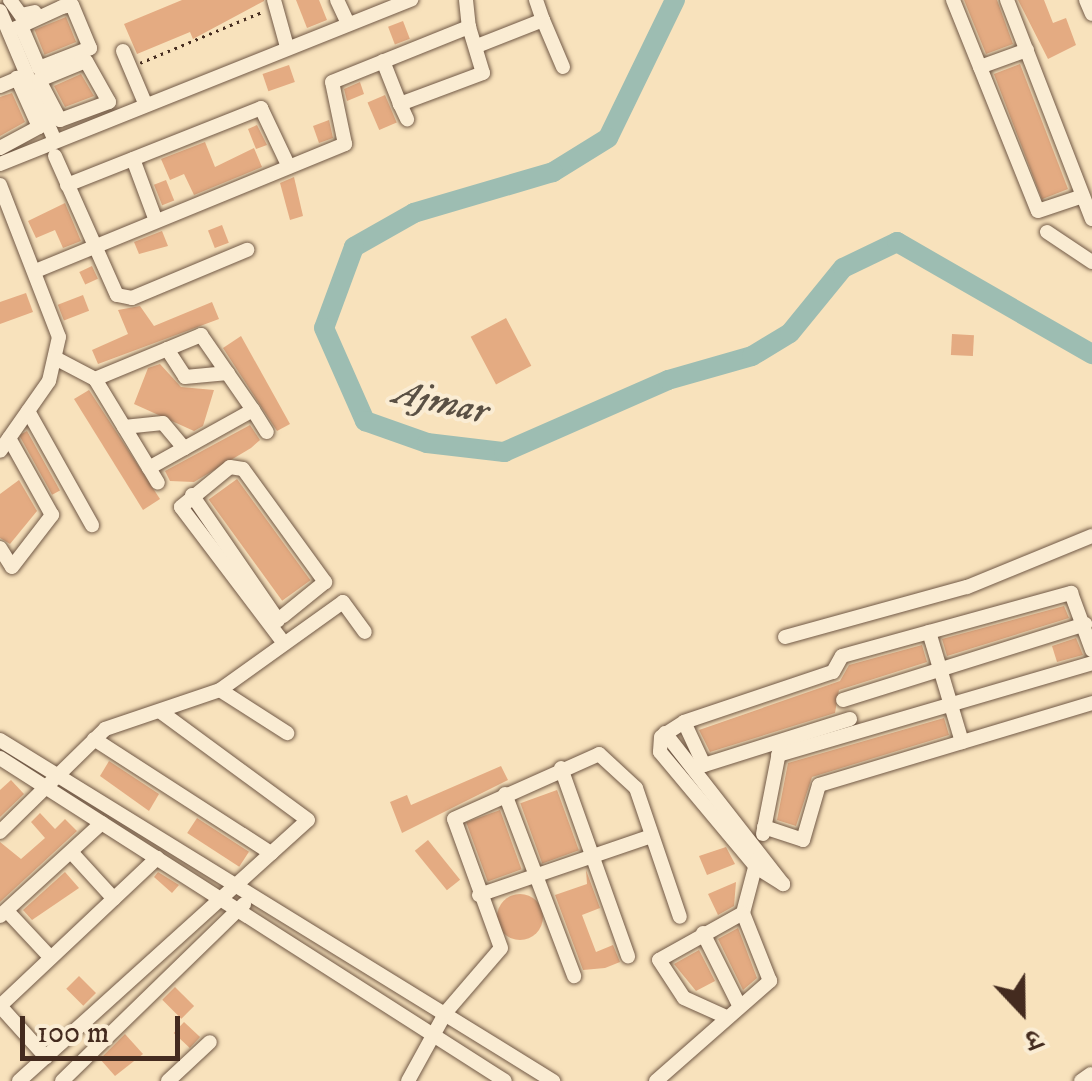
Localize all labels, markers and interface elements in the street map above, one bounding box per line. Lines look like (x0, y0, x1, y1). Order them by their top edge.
water label: Ajmar (390, 370, 492, 436)
north arrow (972, 961, 1072, 1061)
scale bar (25, 996, 185, 1058)
text: 100 m (37, 1015, 109, 1052)
text: उ (1020, 1020, 1047, 1058)

